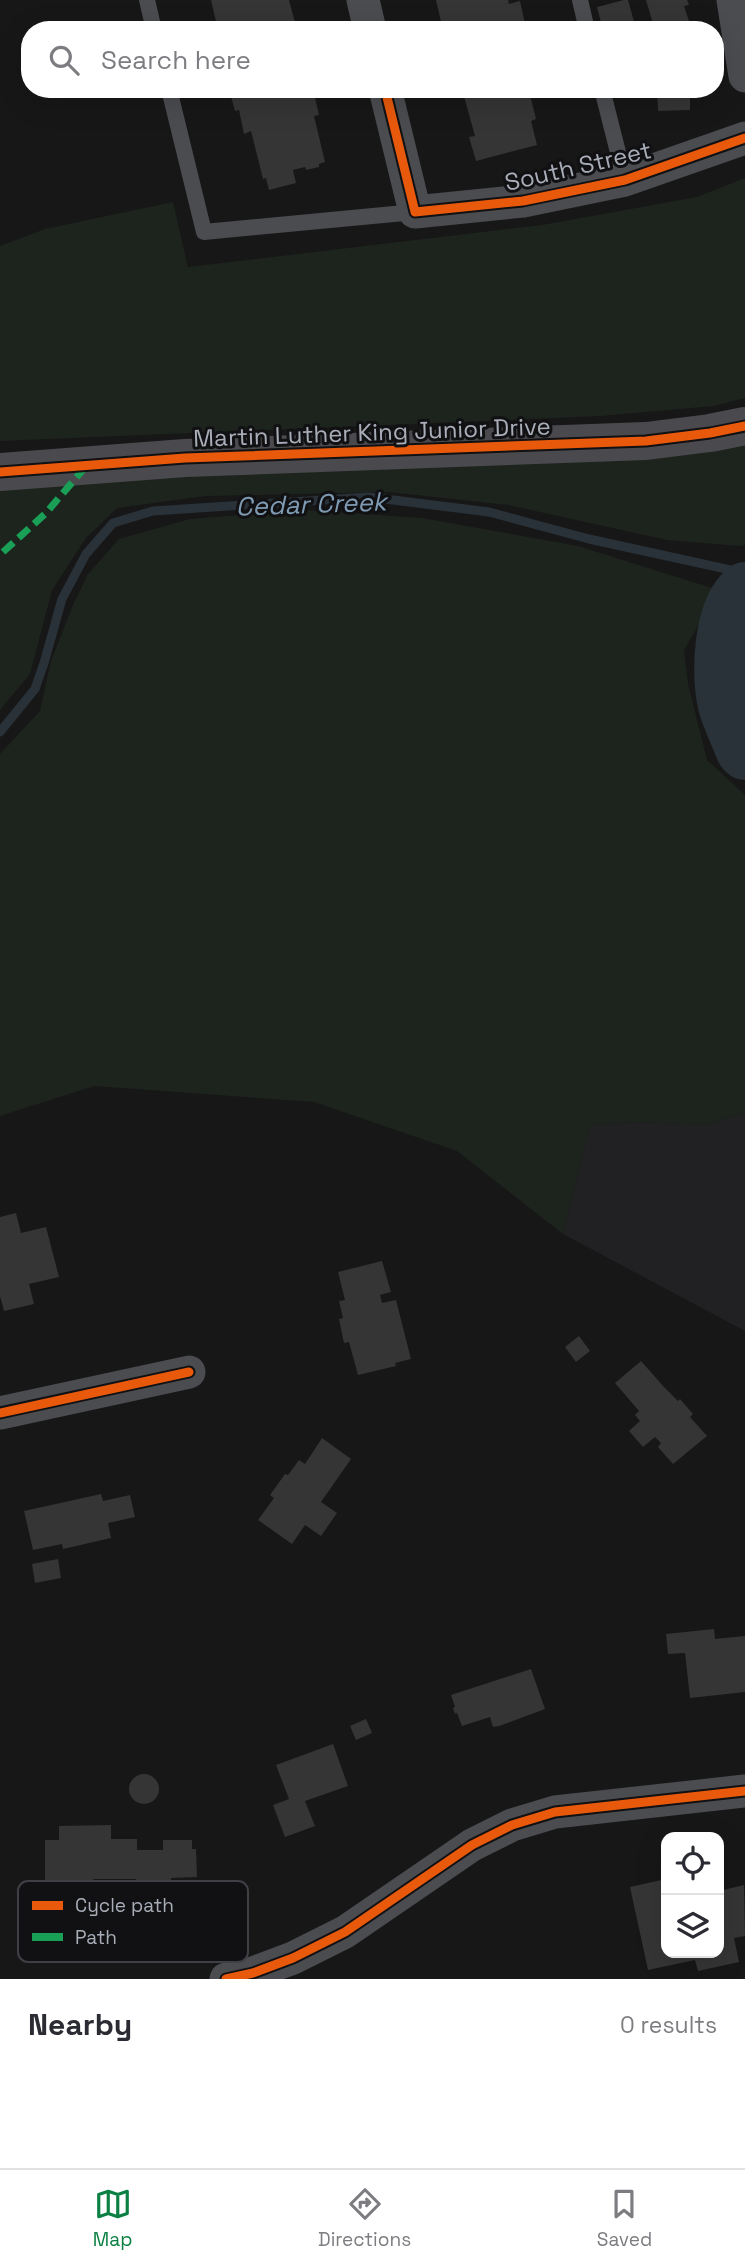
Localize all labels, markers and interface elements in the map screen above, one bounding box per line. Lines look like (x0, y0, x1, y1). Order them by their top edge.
search box (21, 21, 724, 98)
icon: search (45, 41, 83, 79)
text: Search here (101, 43, 251, 77)
street label: South Street (502, 134, 654, 198)
street label: Martin Luther King Junior Drive (193, 410, 551, 454)
water label: Cedar Creek (235, 484, 390, 524)
map controls (661, 1832, 724, 1958)
button: locate (661, 1832, 724, 1895)
legend (18, 1881, 248, 1962)
text: Cycle path (75, 1893, 174, 1918)
button: layers (661, 1895, 724, 1958)
text: Path (75, 1925, 117, 1950)
text: Nearby (28, 2005, 132, 2044)
text: 0 results (620, 2010, 717, 2040)
tab: Map (93, 2185, 132, 2252)
tab: Directions (318, 2185, 411, 2252)
tab: Saved (597, 2185, 652, 2252)

